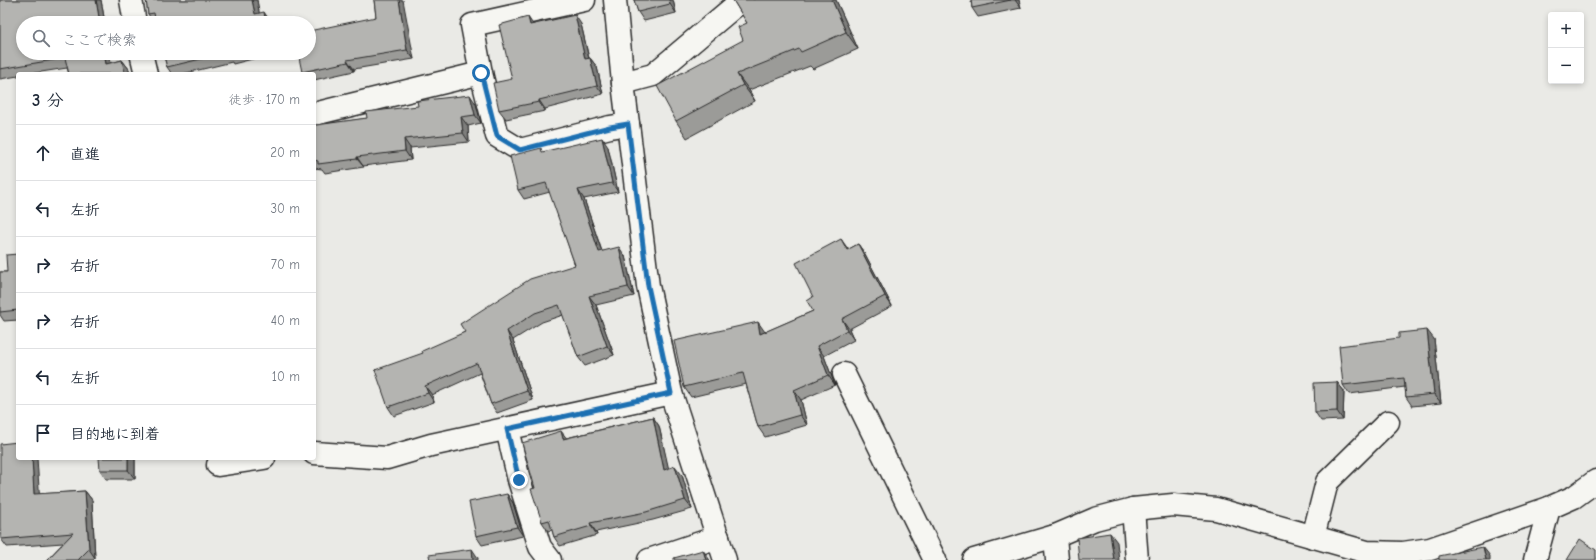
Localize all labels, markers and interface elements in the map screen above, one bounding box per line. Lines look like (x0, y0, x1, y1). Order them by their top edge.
map controls (1548, 12, 1584, 84)
button: + (1548, 12, 1584, 48)
search box (16, 16, 316, 60)
icon: search (30, 27, 52, 49)
text: ここで検索 (62, 31, 137, 49)
button: − (1548, 48, 1584, 84)
route start (472, 64, 490, 82)
text: 3 分 (32, 91, 63, 110)
text: 徒歩 · 170 m (229, 92, 300, 107)
icon: ahead (32, 142, 54, 164)
text: 直進 (70, 145, 100, 163)
text: 20 m (270, 145, 300, 160)
icon: left (32, 198, 54, 220)
text: 左折 (70, 201, 100, 219)
text: 30 m (270, 201, 300, 216)
icon: right (32, 254, 54, 276)
text: 右折 (70, 257, 100, 275)
text: 70 m (271, 257, 300, 272)
icon: right (32, 310, 54, 332)
text: 右折 (70, 313, 100, 331)
text: 40 m (271, 313, 300, 328)
icon: left (32, 366, 54, 388)
text: 左折 (70, 369, 100, 387)
text: 10 m (272, 369, 300, 384)
icon: arrive (32, 422, 54, 444)
text: 目的地に到着 (70, 425, 160, 443)
route end (510, 471, 528, 489)

